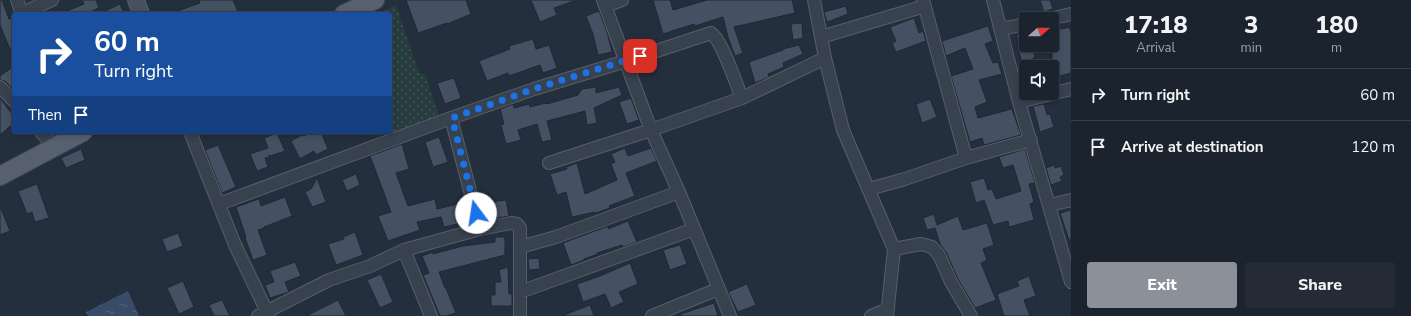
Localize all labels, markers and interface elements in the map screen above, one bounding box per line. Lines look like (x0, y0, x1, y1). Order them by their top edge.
text: 17:18 (1124, 9, 1188, 41)
text: 3 (1244, 9, 1259, 41)
text: 180 (1315, 9, 1358, 41)
north arrow (1019, 12, 1059, 52)
map controls (1019, 12, 1059, 100)
text: 60 m (94, 23, 160, 61)
icon: right (28, 28, 80, 80)
pin (623, 39, 657, 73)
text: Arrival (1136, 39, 1175, 57)
text: min (1241, 39, 1262, 57)
text: m (1331, 39, 1342, 57)
icon: arrive (629, 45, 651, 67)
text: Turn right (94, 59, 173, 83)
button: sound (1019, 60, 1059, 100)
icon: right (1087, 84, 1109, 106)
text: Turn right (1121, 85, 1190, 105)
text: 60 m (1360, 85, 1395, 105)
icon: arrive (70, 104, 92, 126)
text: Then (28, 105, 62, 125)
icon: arrive (1087, 136, 1109, 158)
text: Arrive at destination (1121, 137, 1264, 157)
text: 120 m (1351, 137, 1395, 157)
position arrow (455, 192, 497, 234)
button: Exit (1087, 262, 1237, 308)
button: Share (1245, 262, 1395, 308)

